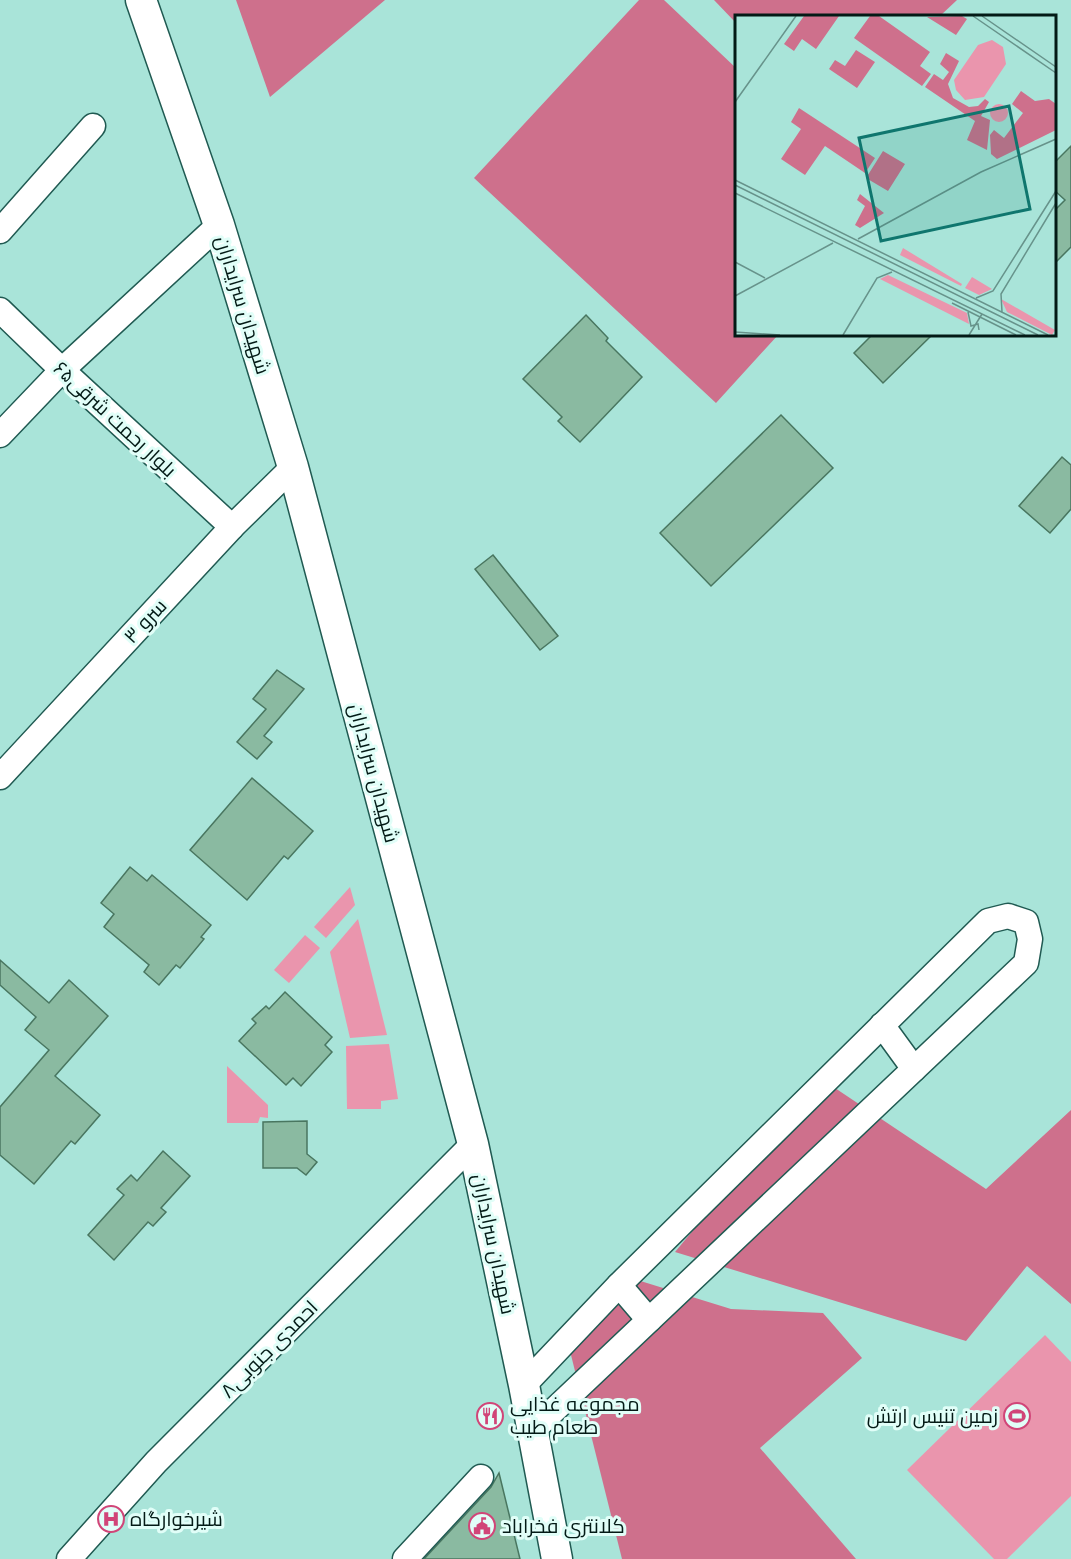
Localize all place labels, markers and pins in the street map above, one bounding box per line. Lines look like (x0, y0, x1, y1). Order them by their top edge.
place label: مجموعه غذایی طعام طیب (510, 1390, 640, 1441)
restaurant icon: مجموعه غذایی طعام طیب (475, 1401, 505, 1431)
sports icon: زمین تنیس ارتش (1002, 1401, 1032, 1431)
place label: زمین تنیس ارتش (867, 1402, 998, 1429)
hospital icon: شیرخوارگاه (96, 1504, 126, 1534)
place label: شیرخوارگاه (130, 1505, 223, 1532)
public building icon: کلانتری فخراباد (467, 1511, 497, 1541)
place label: کلانتری فخراباد (502, 1512, 625, 1539)

